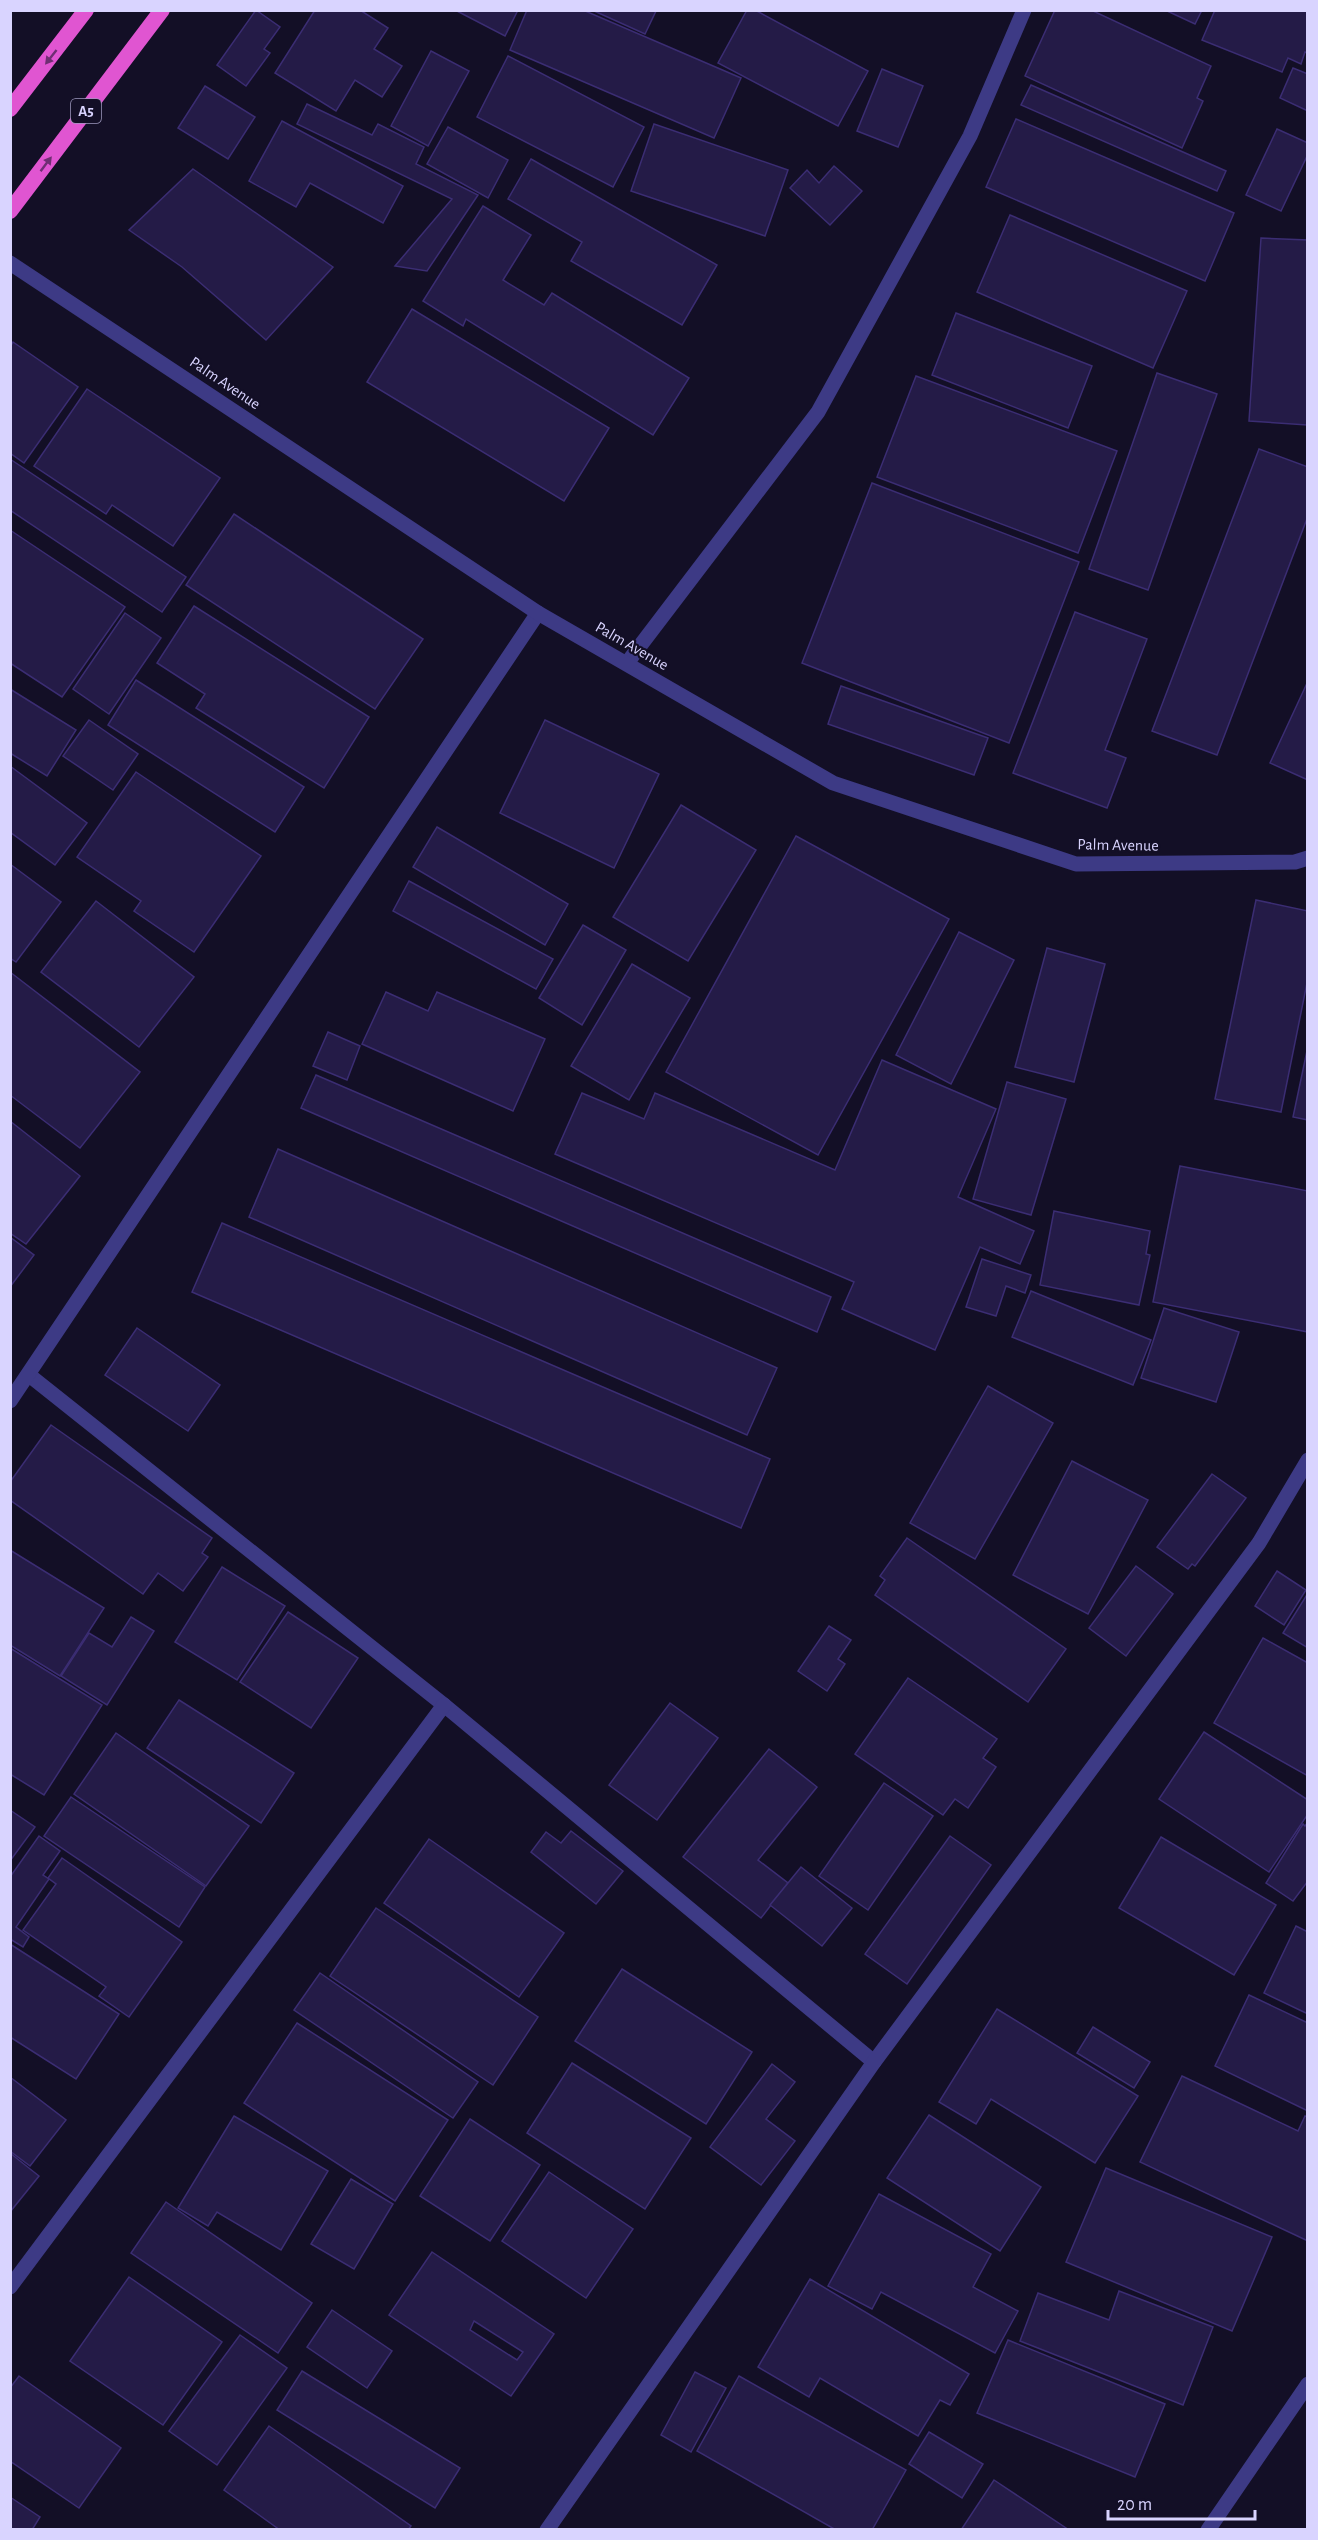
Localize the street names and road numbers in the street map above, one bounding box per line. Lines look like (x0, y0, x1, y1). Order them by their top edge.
road number: A5 (71, 99, 101, 123)
street label: Palm Avenue (187, 354, 263, 412)
street label: Palm Avenue (593, 619, 671, 673)
street label: Palm Avenue (1077, 836, 1159, 854)

